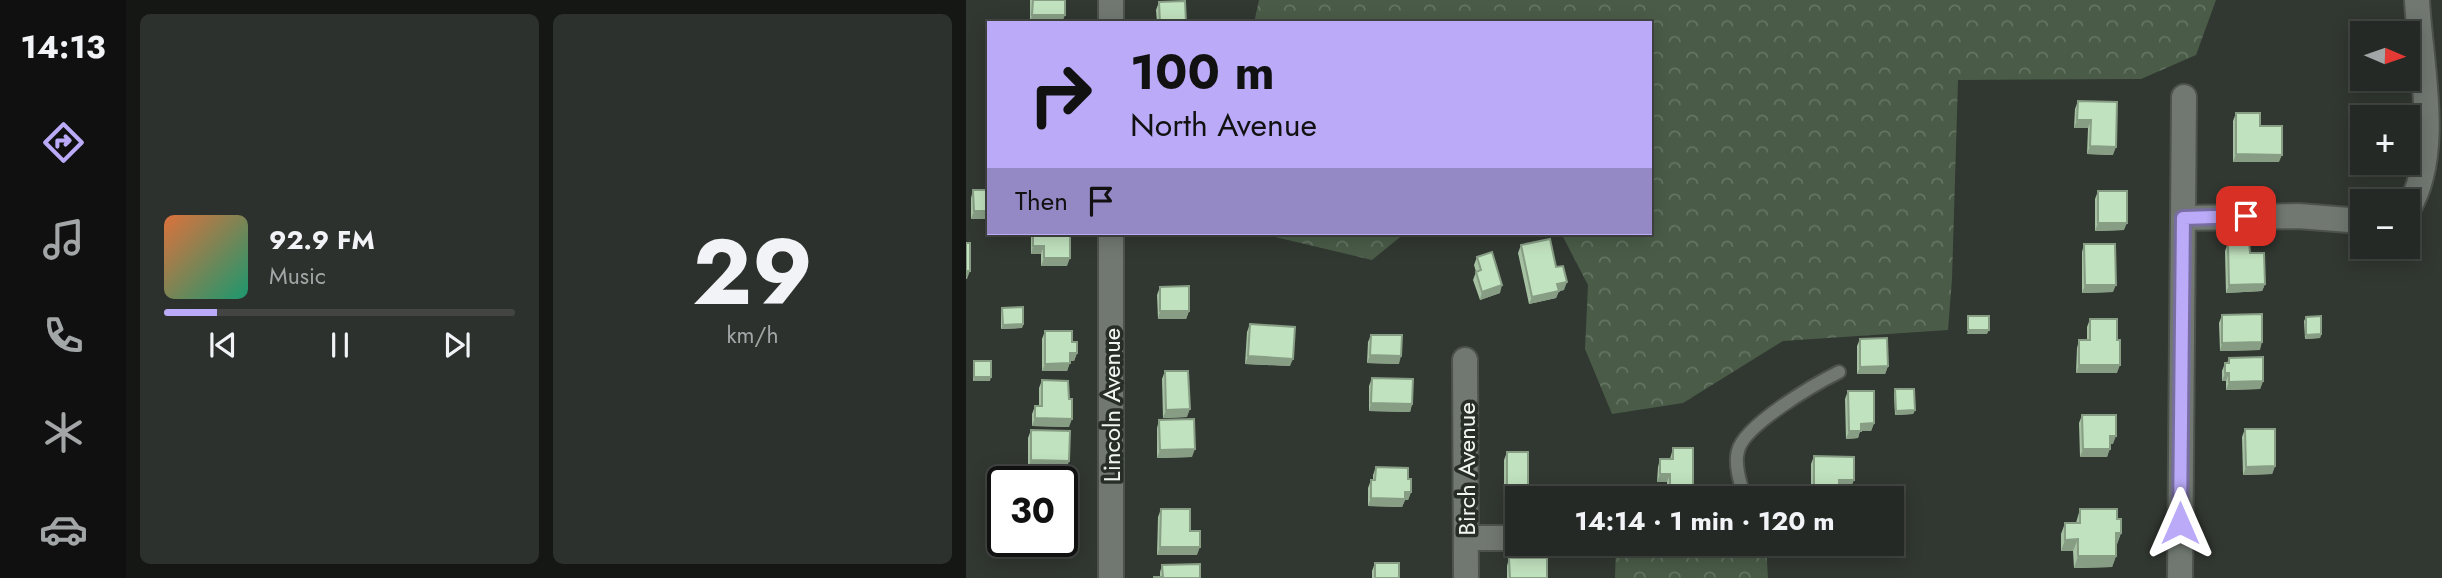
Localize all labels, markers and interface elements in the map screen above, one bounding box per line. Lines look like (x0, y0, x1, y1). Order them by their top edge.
north arrow (2350, 21, 2420, 91)
map controls (2350, 21, 2420, 259)
text: 14:13 (20, 24, 106, 70)
text: 100 m (1130, 37, 1275, 107)
icon: right (1015, 49, 1106, 140)
text: North Avenue (1130, 102, 1317, 148)
button: + (2350, 105, 2420, 175)
icon: directions (39, 118, 88, 167)
text: Then (1015, 182, 1068, 220)
icon: arrive (1082, 182, 1120, 220)
pin (2216, 186, 2276, 246)
button: − (2350, 189, 2420, 259)
icon: arrive (2227, 197, 2265, 235)
text: 29 (692, 207, 813, 338)
icon: music (39, 215, 88, 264)
text: 92.9 FM (269, 221, 375, 259)
text: Music (269, 259, 326, 293)
icon: phone (39, 311, 88, 360)
text: km/h (727, 318, 778, 352)
icon: previous (204, 326, 242, 364)
icon: pause (321, 326, 359, 364)
icon: next (438, 326, 476, 364)
street label: Lincoln Avenue (1094, 328, 1129, 482)
street label: Birch Avenue (1449, 402, 1484, 536)
icon: climate (39, 408, 88, 457)
speed limit sign: 30 (987, 466, 1078, 557)
position arrow (2143, 486, 2217, 560)
text: 14:14 · 1 min · 120 m (1574, 502, 1835, 540)
icon: car (39, 505, 88, 554)

